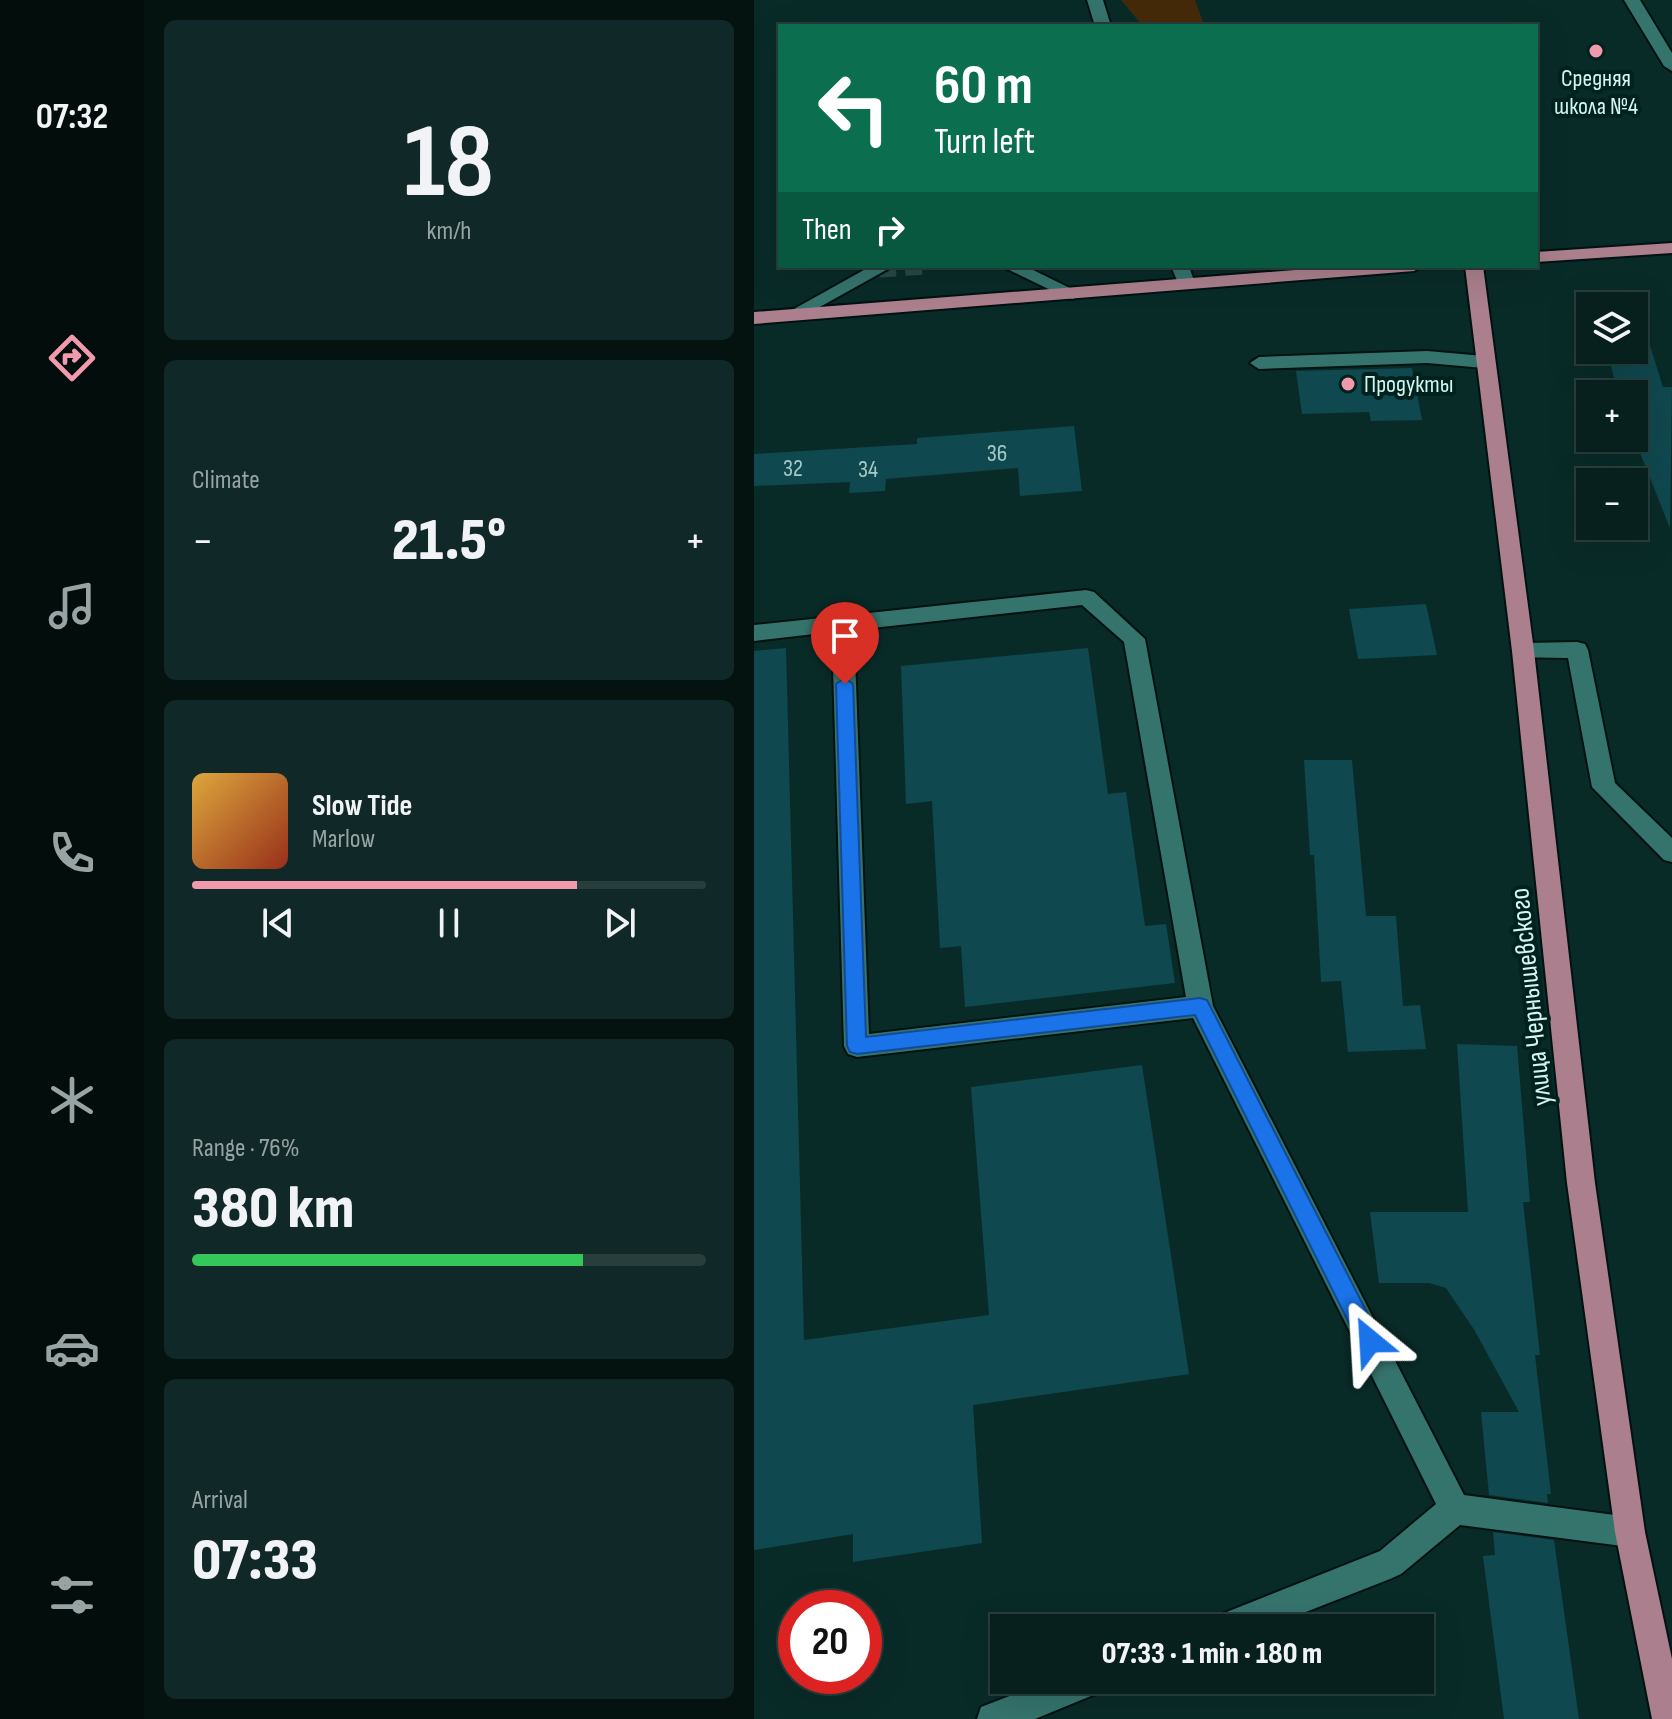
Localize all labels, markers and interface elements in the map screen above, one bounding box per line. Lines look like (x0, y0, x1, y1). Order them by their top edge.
marker: Средняя школа №4 (1587, 42, 1605, 60)
text: 60 m (934, 53, 1033, 120)
icon: left (802, 56, 906, 160)
place label: Средняя школа №4 (1554, 64, 1638, 121)
text: 07:32 (36, 96, 108, 139)
text: 18 (404, 101, 494, 226)
text: Turn left (934, 121, 1035, 164)
icon: right (868, 208, 912, 252)
text: Then (802, 212, 852, 248)
text: km/h (427, 216, 471, 247)
map controls (1576, 292, 1648, 540)
button: layers (1576, 292, 1648, 364)
icon: directions (44, 330, 100, 386)
place label: Продукты (1364, 370, 1453, 399)
marker: Продукты (1339, 375, 1357, 393)
button: + (1576, 380, 1648, 452)
house number: 36 (987, 439, 1007, 468)
house number: 32 (783, 454, 803, 483)
house number: 34 (858, 455, 878, 484)
text: Climate (192, 465, 260, 496)
button: − (1576, 468, 1648, 540)
text: 21.5° (392, 505, 506, 577)
text: − (192, 515, 214, 568)
text: + (684, 515, 706, 568)
icon: music (44, 578, 100, 634)
pin (811, 602, 879, 684)
icon: arrive (823, 614, 867, 658)
text: Slow Tide (312, 788, 412, 824)
text: Marlow (312, 824, 375, 855)
icon: phone (44, 825, 100, 881)
street label: улица Чернышевского (1503, 886, 1559, 1108)
icon: previous (256, 901, 300, 945)
icon: pause (427, 901, 471, 945)
icon: next (598, 901, 642, 945)
icon: climate (44, 1072, 100, 1128)
text: Range · 76% (192, 1133, 300, 1164)
text: 380 km (192, 1173, 354, 1245)
position arrow (1328, 1299, 1412, 1383)
icon: car (44, 1320, 100, 1376)
text: Arrival (192, 1485, 248, 1516)
text: 07:33 (192, 1525, 318, 1597)
icon: filters (44, 1567, 100, 1623)
speed limit sign: 20 (778, 1590, 882, 1694)
text: 07:33 · 1 min · 180 m (1102, 1636, 1322, 1672)

